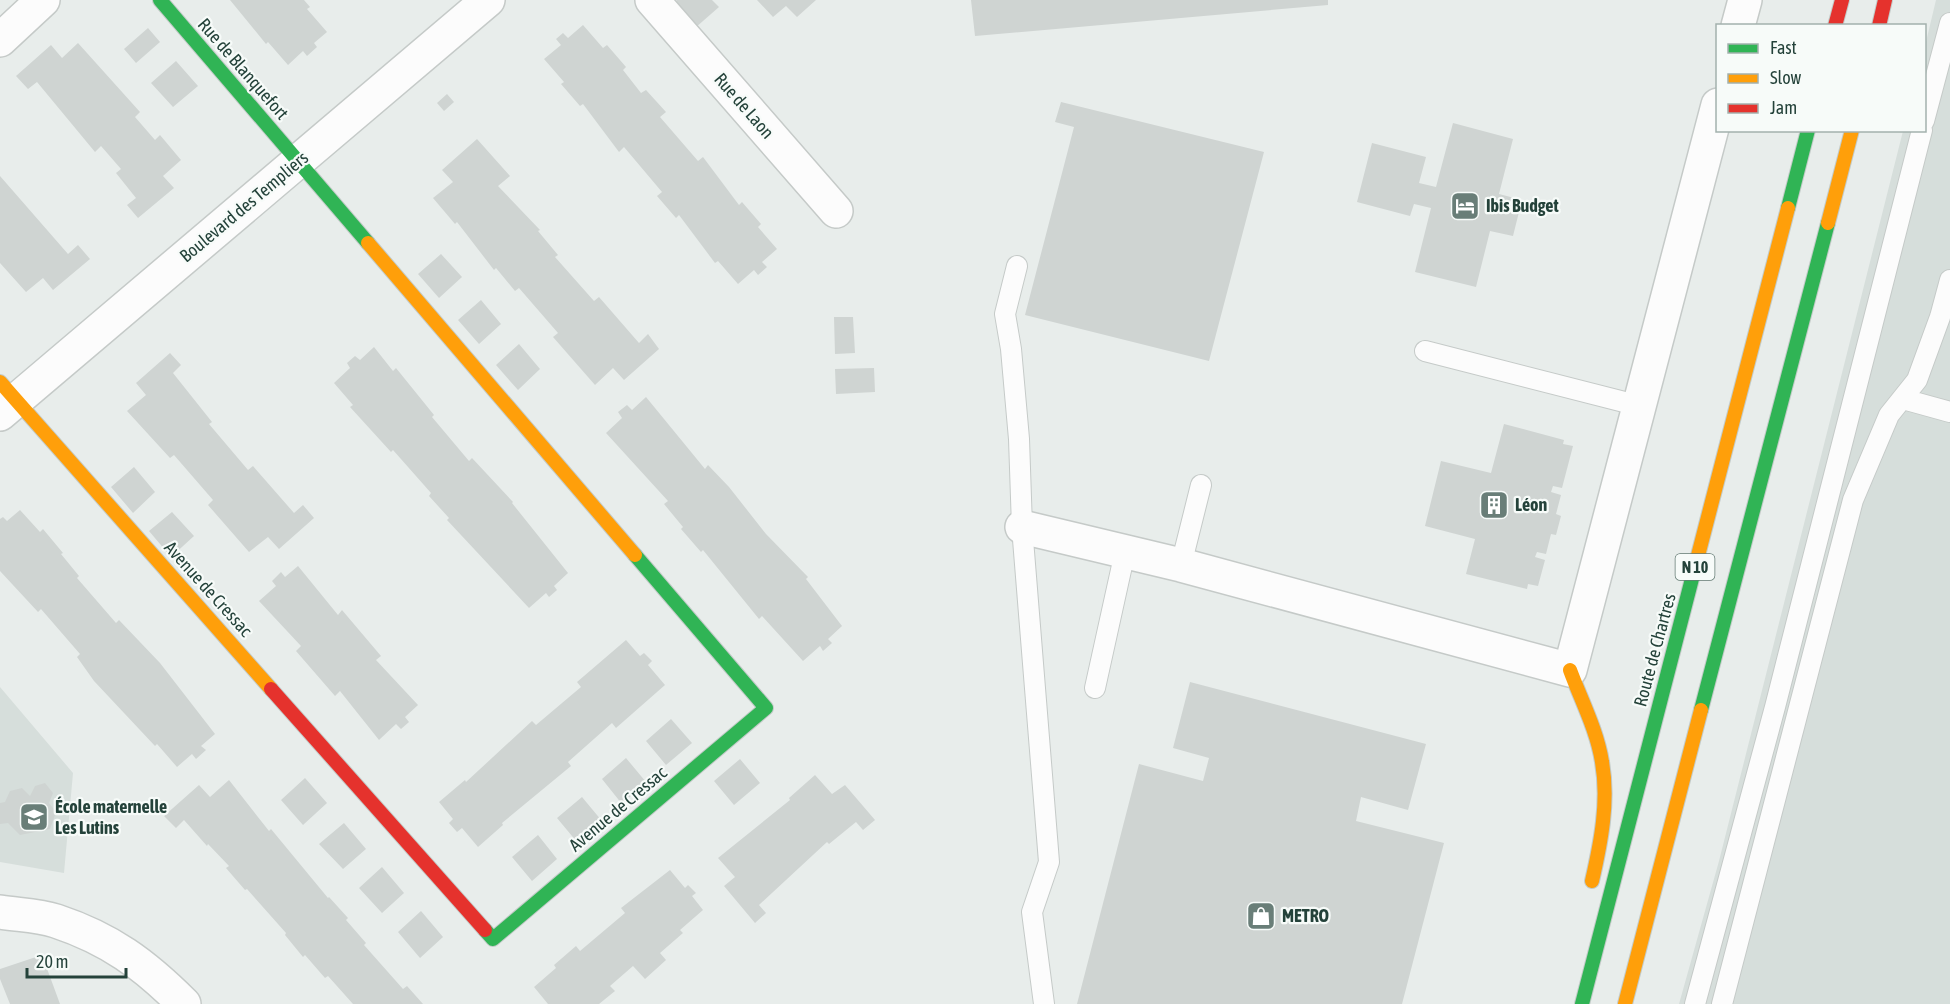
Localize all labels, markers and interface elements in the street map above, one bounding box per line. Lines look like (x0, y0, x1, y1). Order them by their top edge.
street label: Rue de Blanquefort (194, 14, 293, 124)
legend (1716, 24, 1926, 132)
text: Fast (1770, 37, 1797, 58)
text: Slow (1770, 67, 1801, 88)
street label: Rue de Laon (710, 69, 779, 143)
text: Jam (1770, 97, 1797, 118)
street label: Boulevard des Templiers (175, 147, 312, 266)
hotel icon: Ibis Budget (1449, 190, 1481, 222)
place label: Ibis Budget (1486, 195, 1559, 216)
building icon: Léon (1478, 489, 1510, 521)
place label: Léon (1515, 494, 1548, 515)
street label: Avenue de Cressac (160, 537, 257, 641)
road number: N 10 (1676, 554, 1714, 580)
street label: Route de Chartres (1629, 591, 1680, 709)
street label: Avenue de Cressac (565, 762, 671, 855)
place label: École maternelle Les Lutins (55, 796, 167, 838)
school or university icon: École maternelle Les Lutins (18, 801, 50, 833)
shop icon: METRO (1245, 900, 1277, 932)
place label: METRO (1282, 905, 1329, 926)
scale bar (27, 941, 126, 979)
text: 20 m (36, 951, 68, 972)

